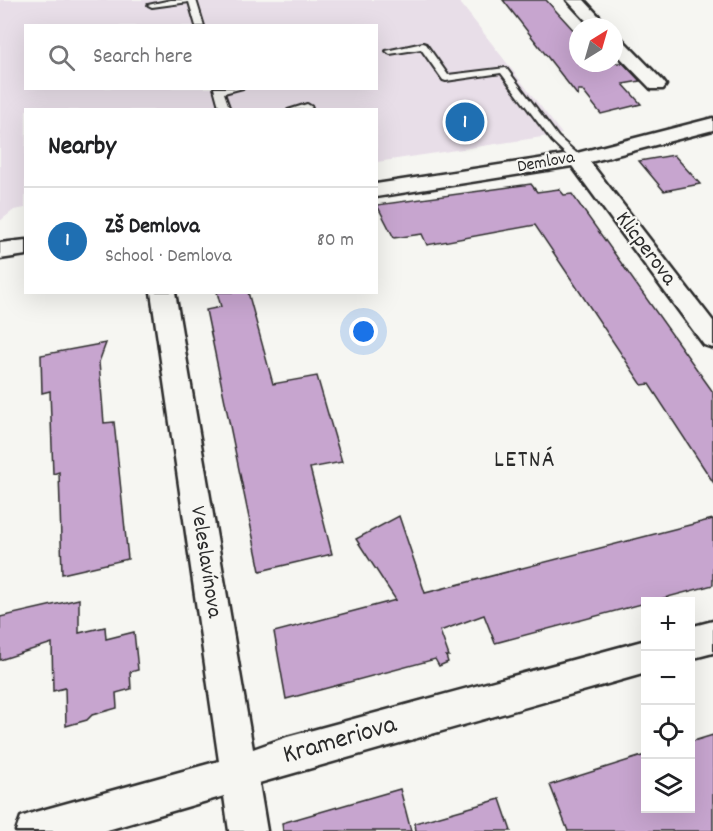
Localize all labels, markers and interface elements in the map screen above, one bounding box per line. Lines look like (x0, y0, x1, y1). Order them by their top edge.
north arrow (569, 18, 623, 72)
search box (24, 24, 378, 90)
icon: search (45, 41, 78, 74)
text: Search here (93, 42, 192, 73)
pin: 1 (446, 100, 484, 144)
text: Nearby (48, 129, 116, 166)
street label: Demlova (515, 146, 577, 180)
street label: Klicperova (607, 206, 684, 293)
text: ZŠ Demlova (105, 212, 199, 243)
text: 1 (65, 227, 70, 255)
text: 80 m (317, 227, 354, 255)
text: School · Demlova (105, 243, 232, 271)
your location (349, 317, 378, 346)
district label: LETNÁ (494, 444, 556, 478)
street label: Veleslavínova (181, 504, 229, 621)
map controls (641, 597, 695, 813)
button: + (641, 597, 695, 651)
button: − (641, 651, 695, 705)
button: locate (641, 705, 695, 759)
street label: Krameriova (279, 706, 402, 776)
button: layers (641, 759, 695, 813)

